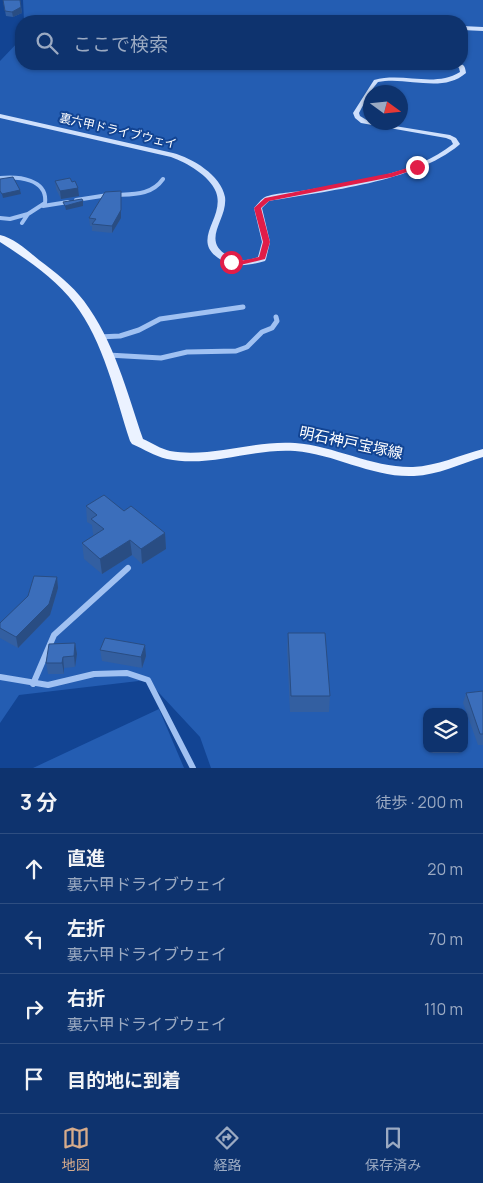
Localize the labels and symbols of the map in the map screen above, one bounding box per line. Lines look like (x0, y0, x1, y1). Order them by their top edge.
north arrow (363, 85, 408, 130)
street label: 裏六甲ドライブウェイ (58, 109, 178, 152)
route end (406, 156, 429, 179)
route start (220, 251, 243, 274)
street label: 明石神戸宝塚線 (298, 421, 405, 464)

